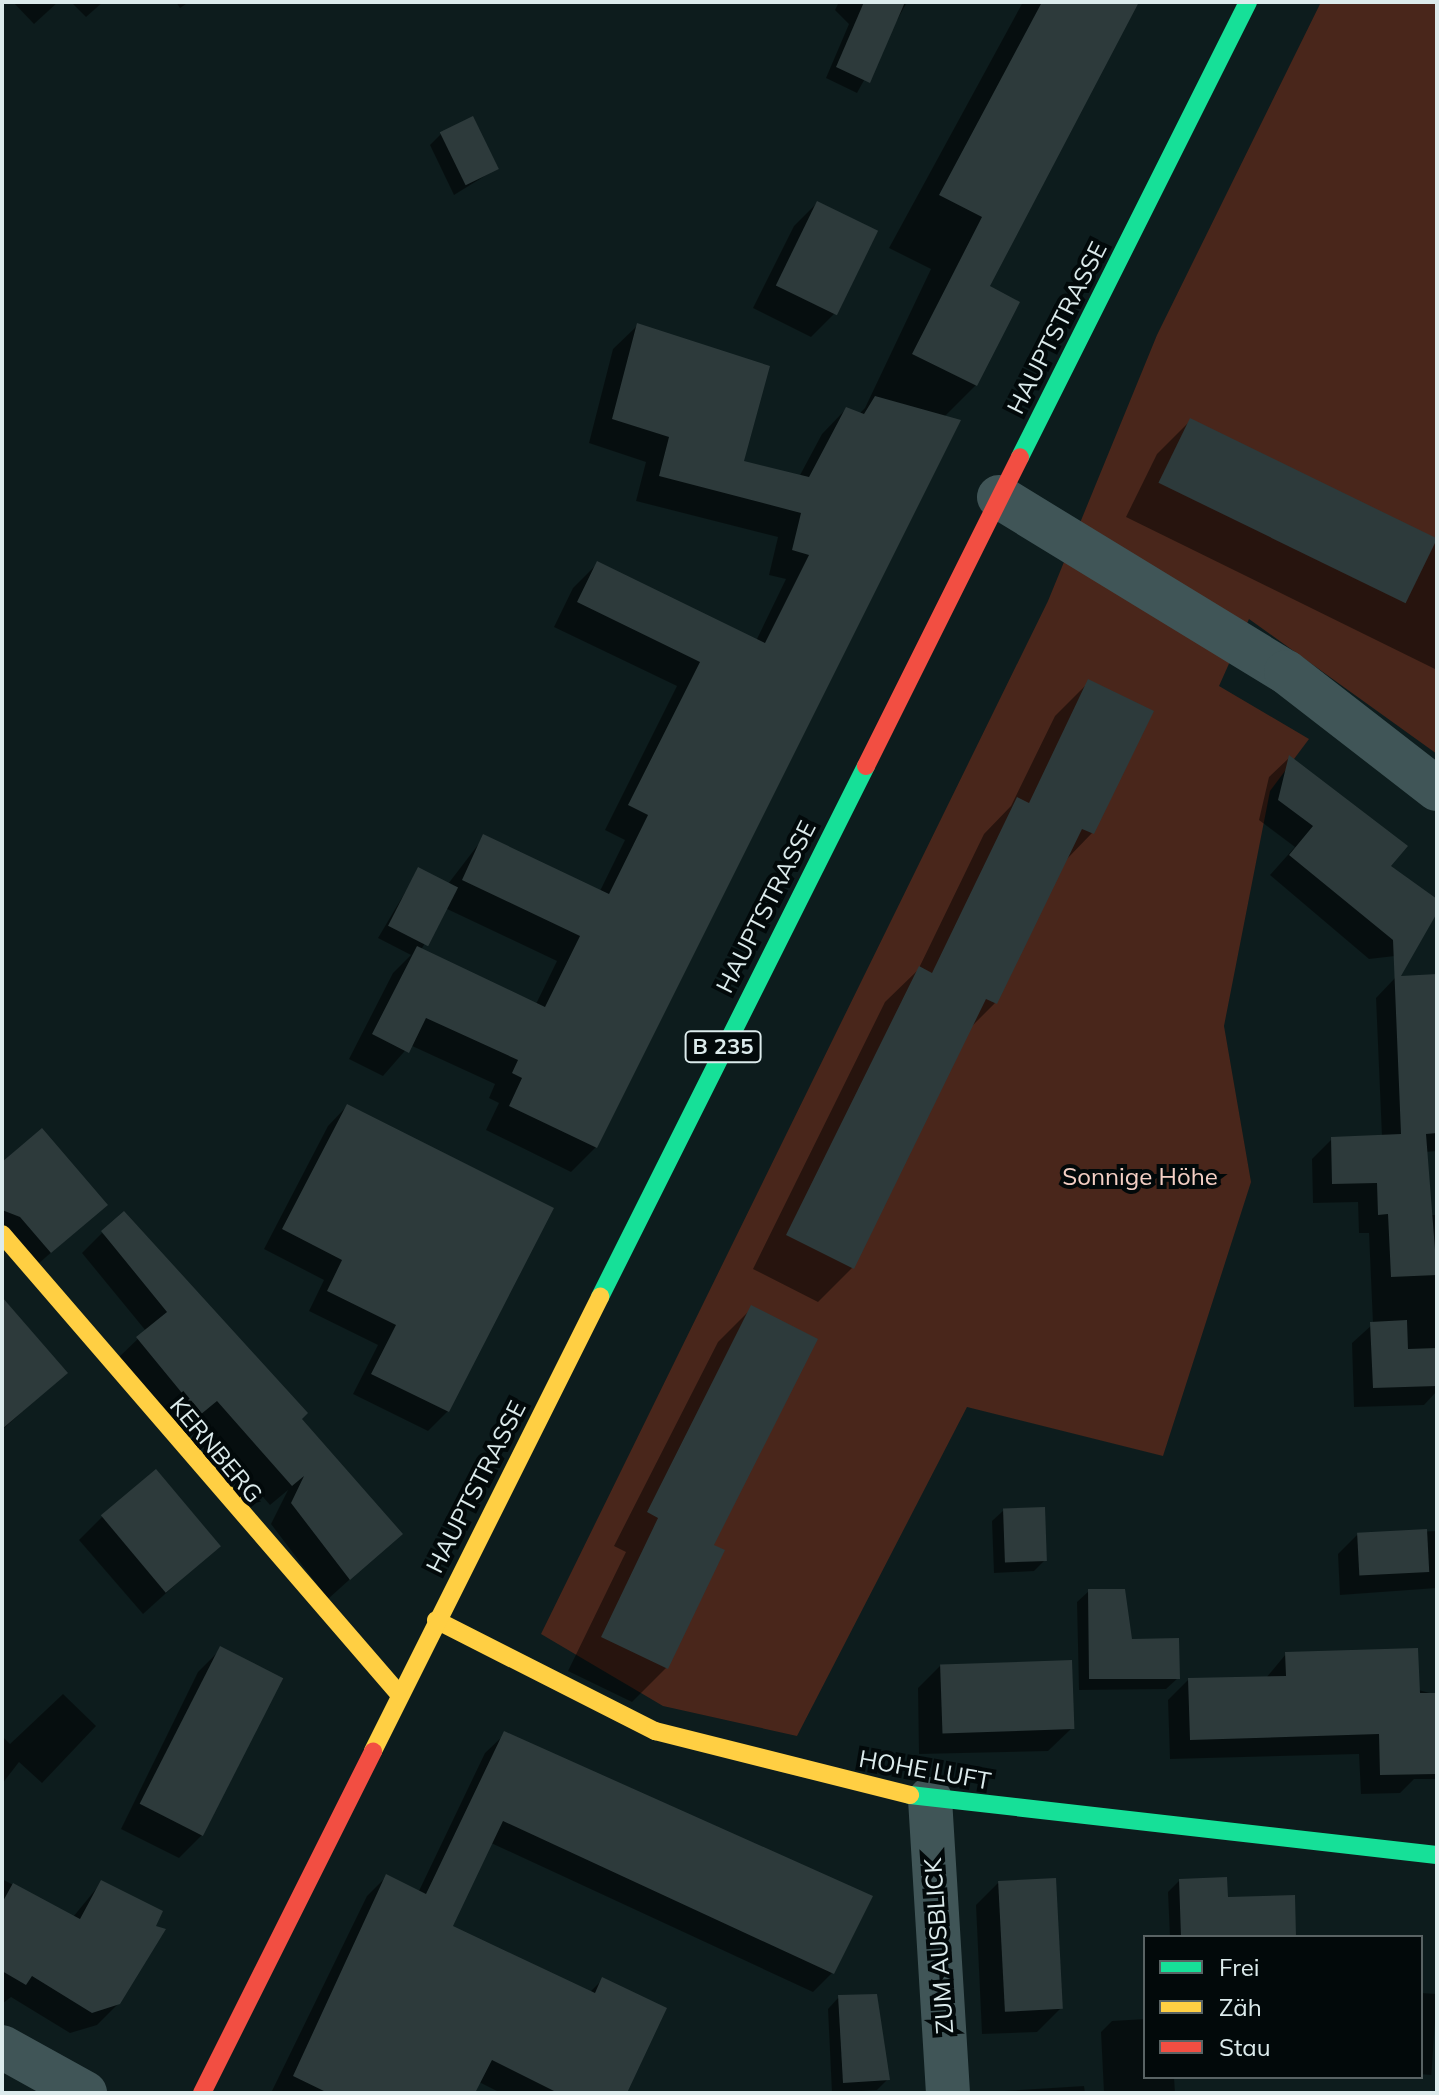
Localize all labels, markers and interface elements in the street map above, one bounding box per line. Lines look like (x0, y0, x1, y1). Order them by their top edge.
street label: HAUPTSTRASSE (1001, 237, 1113, 419)
street label: HAUPTSTRASSE (710, 816, 822, 998)
road number: B 235 (683, 1029, 763, 1065)
park label: Sonnige Höhe (1062, 1163, 1218, 1191)
street label: KERNBERG (164, 1392, 268, 1508)
street label: HAUPTSTRASSE (420, 1396, 532, 1578)
street label: HOHE LUFT (857, 1744, 993, 1796)
street label: ZUM AUSBLICK (918, 1857, 960, 2035)
legend (1143, 1935, 1423, 2079)
text: Frei (1219, 1952, 1260, 1982)
text: Zäh (1219, 1992, 1262, 2022)
text: Stau (1219, 2032, 1271, 2062)

